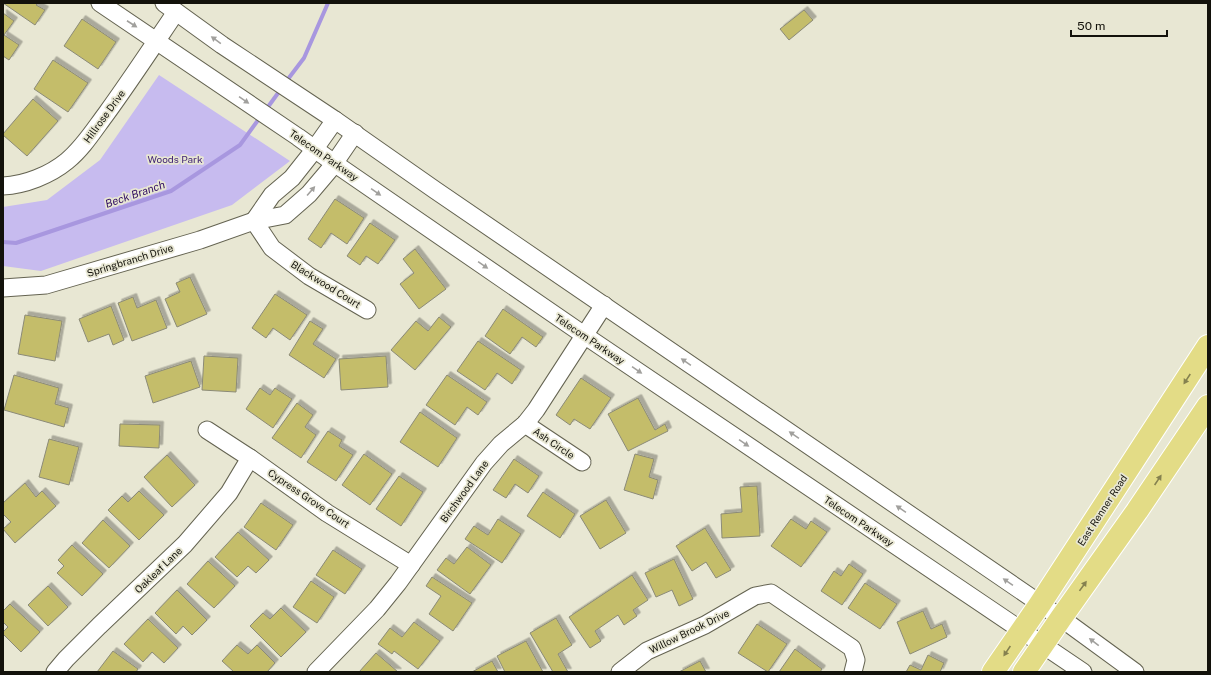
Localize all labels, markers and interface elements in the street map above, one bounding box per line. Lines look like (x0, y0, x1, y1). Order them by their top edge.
scale bar (1071, 12, 1167, 38)
text: 50 m (1077, 19, 1105, 33)
one-way arrow (127, 21, 138, 28)
one-way arrow (210, 36, 221, 44)
street label: Hillrose Drive (81, 87, 127, 145)
one-way arrow (238, 96, 249, 104)
street label: Telecom Parkway (287, 127, 361, 184)
park label: Woods Park (147, 153, 203, 165)
water label: Beck Branch (104, 178, 166, 210)
one-way arrow (307, 186, 316, 197)
one-way arrow (371, 188, 381, 196)
street label: Springbranch Drive (85, 241, 175, 279)
street label: Blackwood Court (289, 258, 363, 310)
one-way arrow (478, 261, 488, 269)
street label: Telecom Parkway (553, 311, 628, 367)
one-way arrow (681, 358, 692, 366)
one-way arrow (631, 366, 642, 374)
one-way arrow (1183, 374, 1191, 384)
street label: Ash Circle (531, 425, 577, 461)
one-way arrow (788, 431, 799, 439)
one-way arrow (739, 439, 749, 447)
street label: Birchwood Lane (437, 457, 491, 524)
street label: Cypress Grove Court (266, 466, 352, 530)
street label: East Renner Road (1075, 472, 1129, 548)
one-way arrow (1154, 475, 1162, 485)
street label: Telecom Parkway (822, 493, 897, 549)
one-way arrow (896, 505, 906, 513)
street label: Oakleaf Lane (132, 544, 184, 596)
one-way arrow (1003, 578, 1013, 586)
one-way arrow (1079, 581, 1087, 591)
street label: Willow Brook Drive (647, 606, 731, 656)
one-way arrow (1088, 638, 1099, 647)
one-way arrow (1003, 646, 1011, 657)

